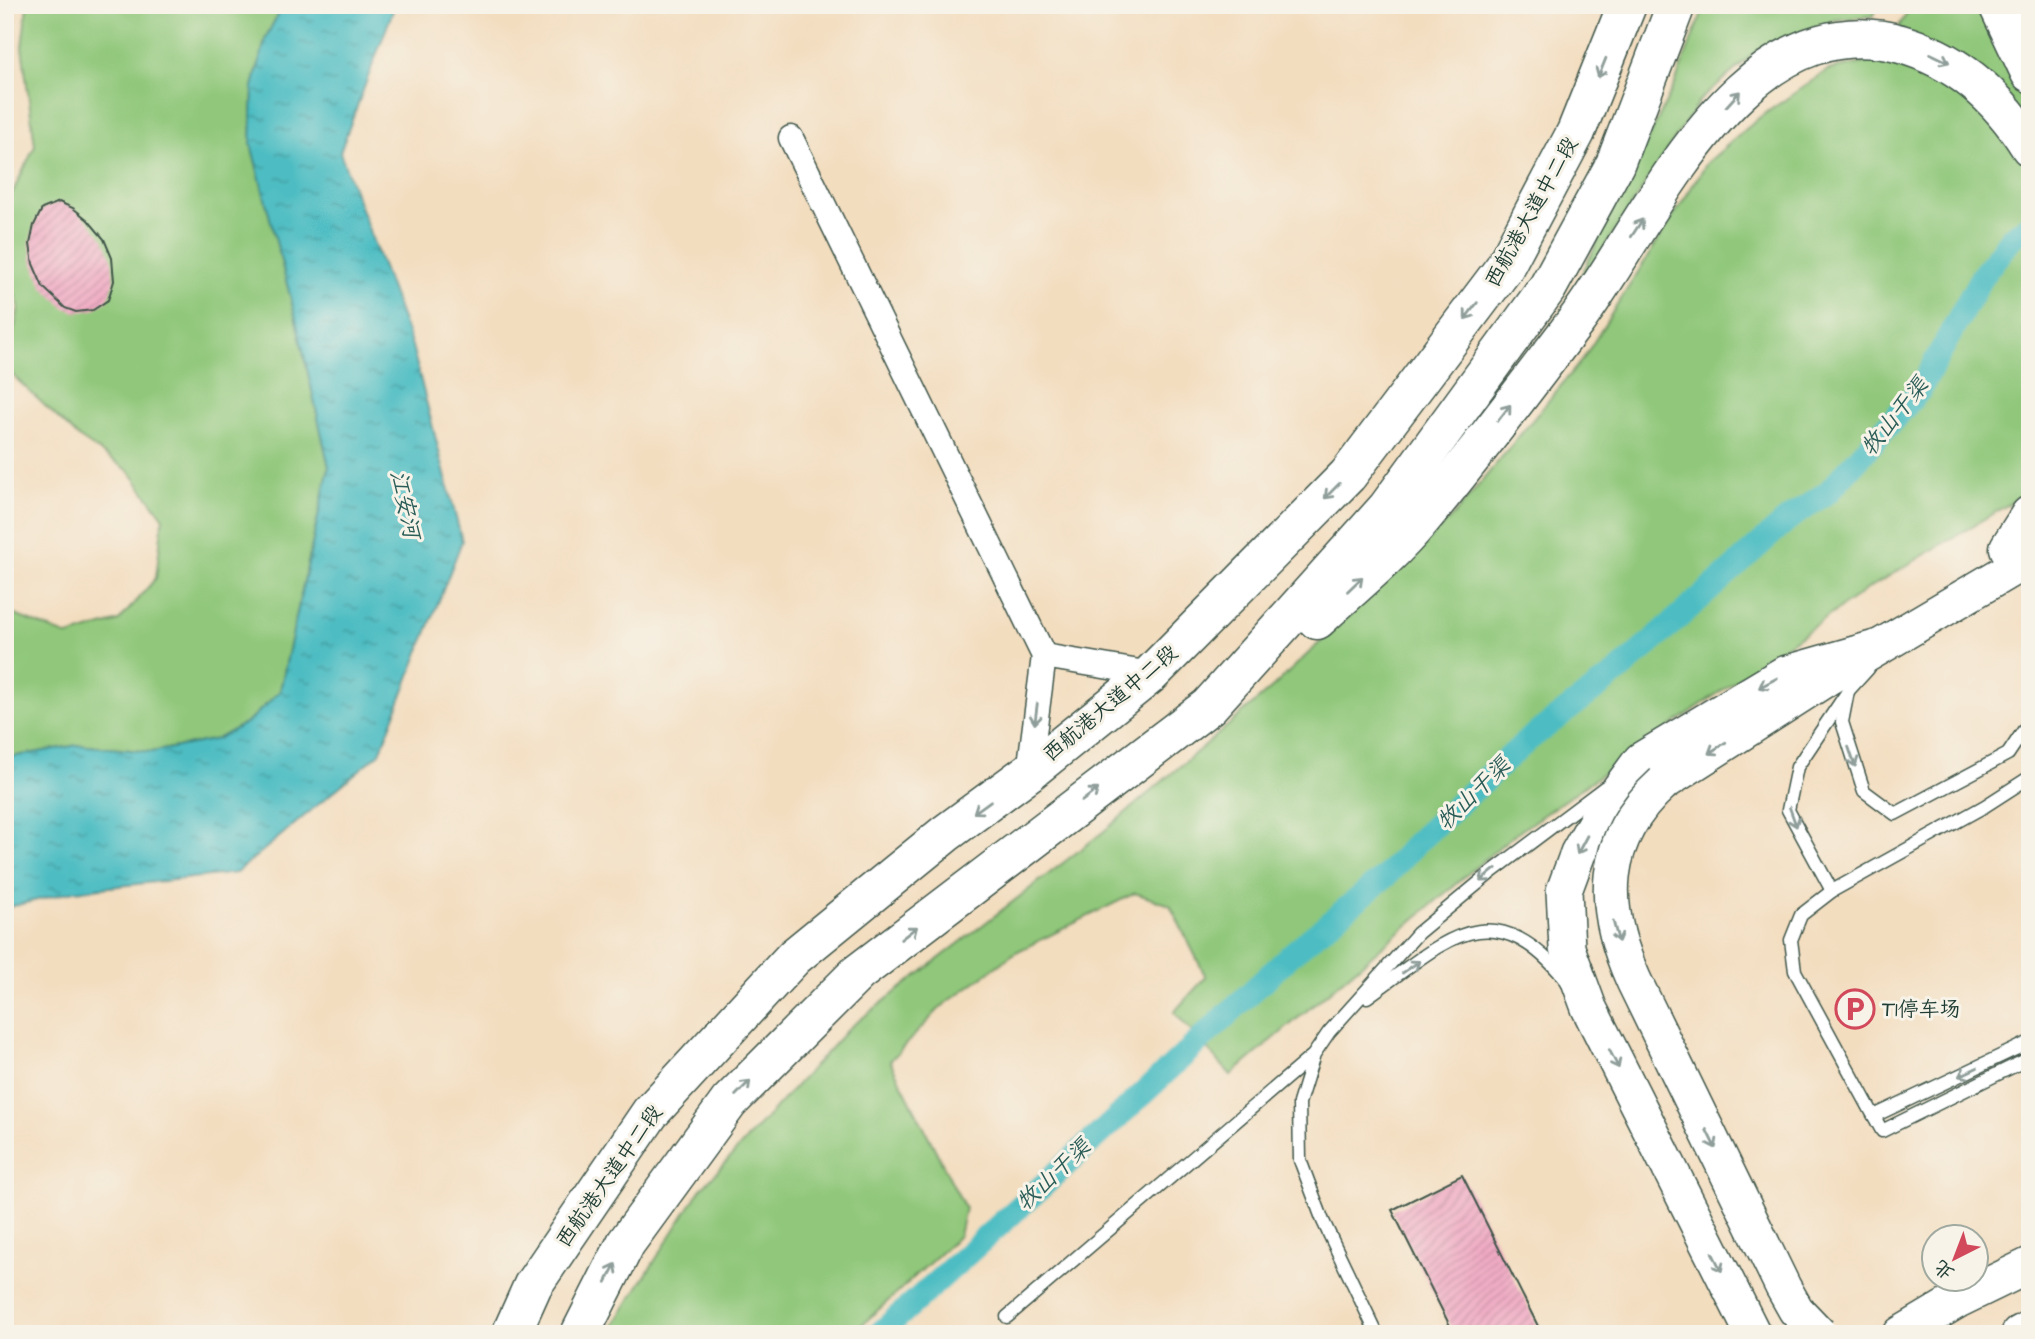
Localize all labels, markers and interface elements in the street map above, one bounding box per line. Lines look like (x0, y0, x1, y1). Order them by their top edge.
one-way arrow (1929, 52, 1949, 66)
one-way arrow (1594, 57, 1607, 79)
one-way arrow (1725, 90, 1741, 108)
street label: 西航港大道中二段 (1478, 132, 1585, 293)
one-way arrow (1629, 219, 1644, 238)
one-way arrow (1464, 301, 1479, 320)
water label: 牧山干渠 (1853, 369, 1937, 462)
one-way arrow (1497, 404, 1512, 422)
water label: 江安河 (382, 467, 429, 545)
one-way arrow (1324, 482, 1341, 499)
one-way arrow (1346, 575, 1363, 592)
street label: 西航港大道中二段 (1037, 638, 1184, 768)
one-way arrow (1758, 677, 1779, 690)
one-way arrow (1030, 702, 1043, 725)
one-way arrow (1708, 742, 1728, 756)
one-way arrow (1847, 746, 1859, 768)
water label: 牧山干渠 (1429, 749, 1519, 837)
one-way arrow (1080, 788, 1098, 803)
one-way arrow (973, 800, 992, 814)
one-way arrow (1788, 806, 1801, 827)
one-way arrow (1575, 834, 1589, 855)
one-way arrow (1480, 867, 1498, 883)
one-way arrow (1611, 921, 1624, 943)
one-way arrow (899, 926, 918, 941)
one-way arrow (1401, 960, 1420, 974)
parking icon: T1停车场 (1834, 988, 1876, 1030)
place label: T1停车场 (1882, 995, 1961, 1024)
one-way arrow (1608, 1048, 1622, 1069)
one-way arrow (1958, 1065, 1979, 1079)
one-way arrow (734, 1080, 751, 1097)
street label: 西航港大道中二段 (549, 1099, 669, 1253)
one-way arrow (1705, 1128, 1718, 1149)
water label: 牧山干渠 (1009, 1130, 1100, 1218)
north arrow (1920, 1224, 1990, 1294)
one-way arrow (1710, 1251, 1724, 1272)
text: 北 (1929, 1253, 1961, 1286)
one-way arrow (605, 1263, 618, 1284)

